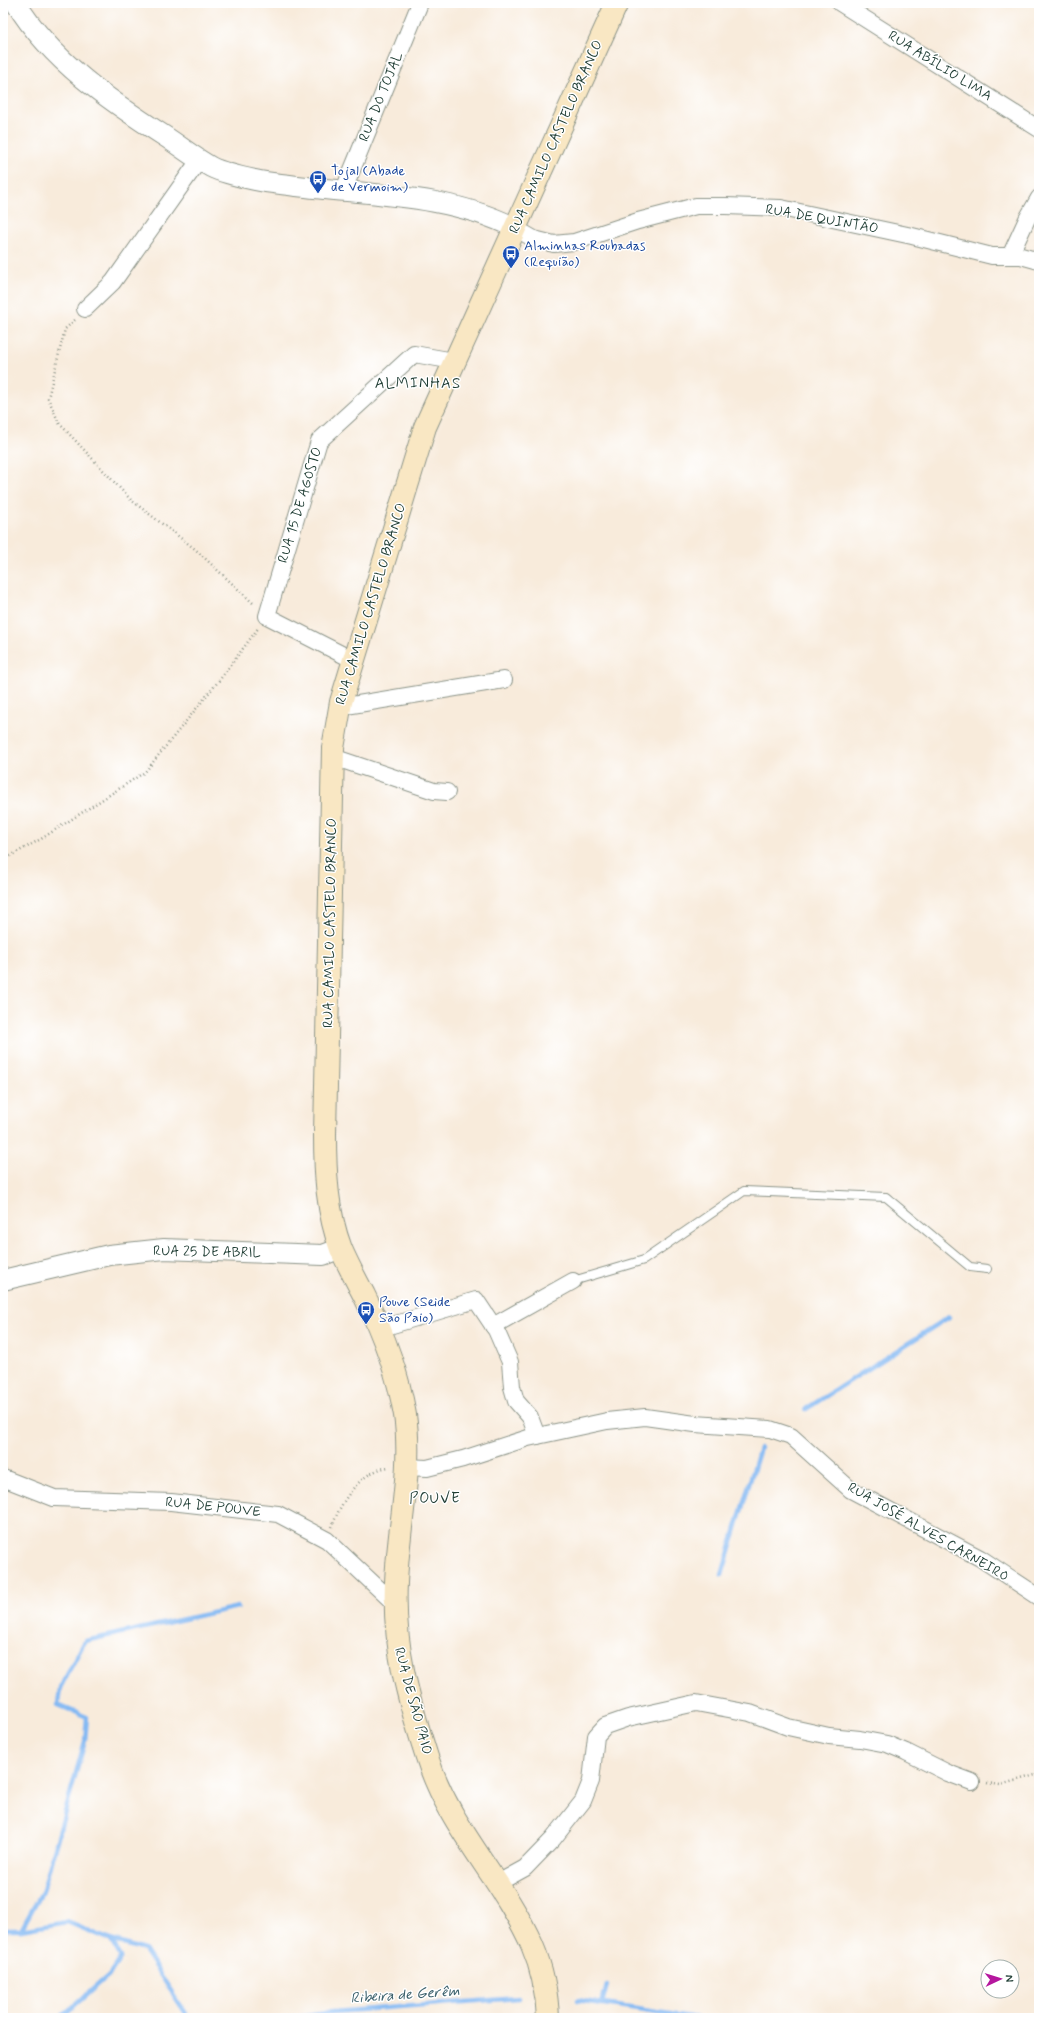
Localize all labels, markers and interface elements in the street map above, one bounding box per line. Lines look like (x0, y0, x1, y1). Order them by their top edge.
street label: RUA ABÍLIO LIMA (885, 27, 995, 105)
street label: RUA CAMILO CASTELO BRANCO (505, 37, 607, 237)
street label: RUA DO TOJAL (355, 49, 407, 144)
place label: Tojal (Abade de Vermoim) (331, 162, 408, 196)
bus stop icon: Tojal (Abade de Vermoim) (308, 169, 328, 194)
street label: RUA DE QUINTÃO (764, 200, 880, 238)
place label: Alminhas Roubadas (Requião) (524, 237, 646, 271)
bus stop icon: Alminhas Roubadas (Requião) (501, 244, 521, 269)
district label: ALMINHAS (375, 374, 461, 394)
street label: RUA 15 DE AGOSTO (274, 445, 326, 565)
street label: RUA CAMILO CASTELO BRANCO (332, 501, 410, 707)
street label: RUA CAMILO CASTELO BRANCO (319, 818, 341, 1028)
street label: RUA 25 DE ABRIL (153, 1242, 261, 1262)
place label: Pouve (Seide São Paio) (379, 1293, 451, 1327)
bus stop icon: Pouve (Seide São Paio) (356, 1300, 376, 1325)
street label: RUA JOSÉ ALVES CARNEIRO (844, 1478, 1012, 1586)
district label: POUVE (409, 1489, 461, 1509)
street label: RUA DE POUVE (164, 1493, 262, 1521)
street label: RUA DE SÃO PAIO (390, 1645, 436, 1757)
north arrow (980, 1959, 1020, 1999)
text: N (1002, 1974, 1016, 1983)
water label: Ribeira de Gerêm (350, 1981, 460, 2009)

